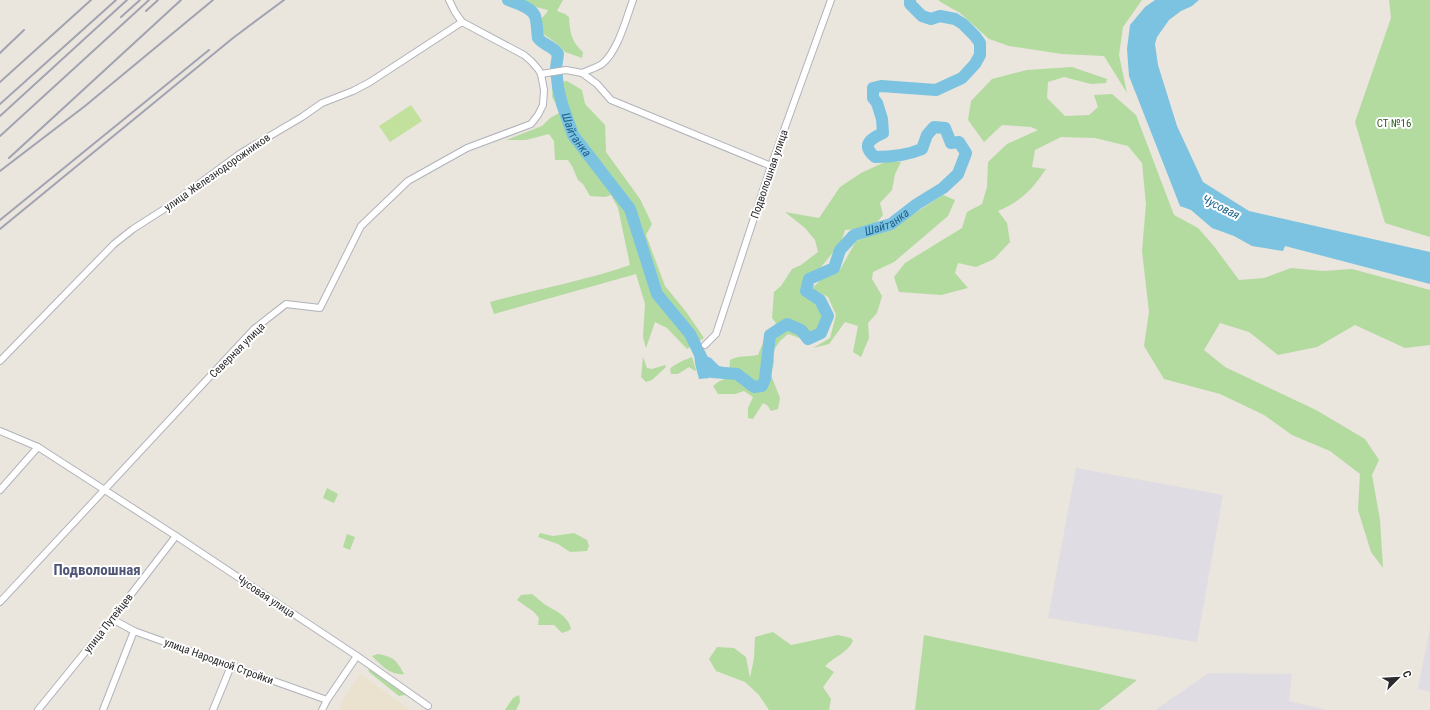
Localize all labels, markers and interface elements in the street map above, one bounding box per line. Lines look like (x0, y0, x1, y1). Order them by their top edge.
water label: Шайтанка (559, 111, 594, 159)
park label: СТ №16 (1377, 117, 1411, 130)
street label: Подволошная улица (748, 128, 791, 220)
street label: улица Железнодорожников (162, 131, 273, 214)
water label: Чусовая (1200, 192, 1242, 222)
water label: Шайтанка (863, 206, 912, 239)
street label: Северная улица (207, 320, 268, 381)
district label: Подволошная (53, 561, 141, 579)
street label: Чусовая улица (234, 572, 297, 621)
street label: улица Путейцев (81, 591, 136, 656)
street label: улица Народной Стройки (162, 636, 275, 687)
north arrow (1378, 658, 1418, 698)
text: С (1399, 669, 1414, 680)

